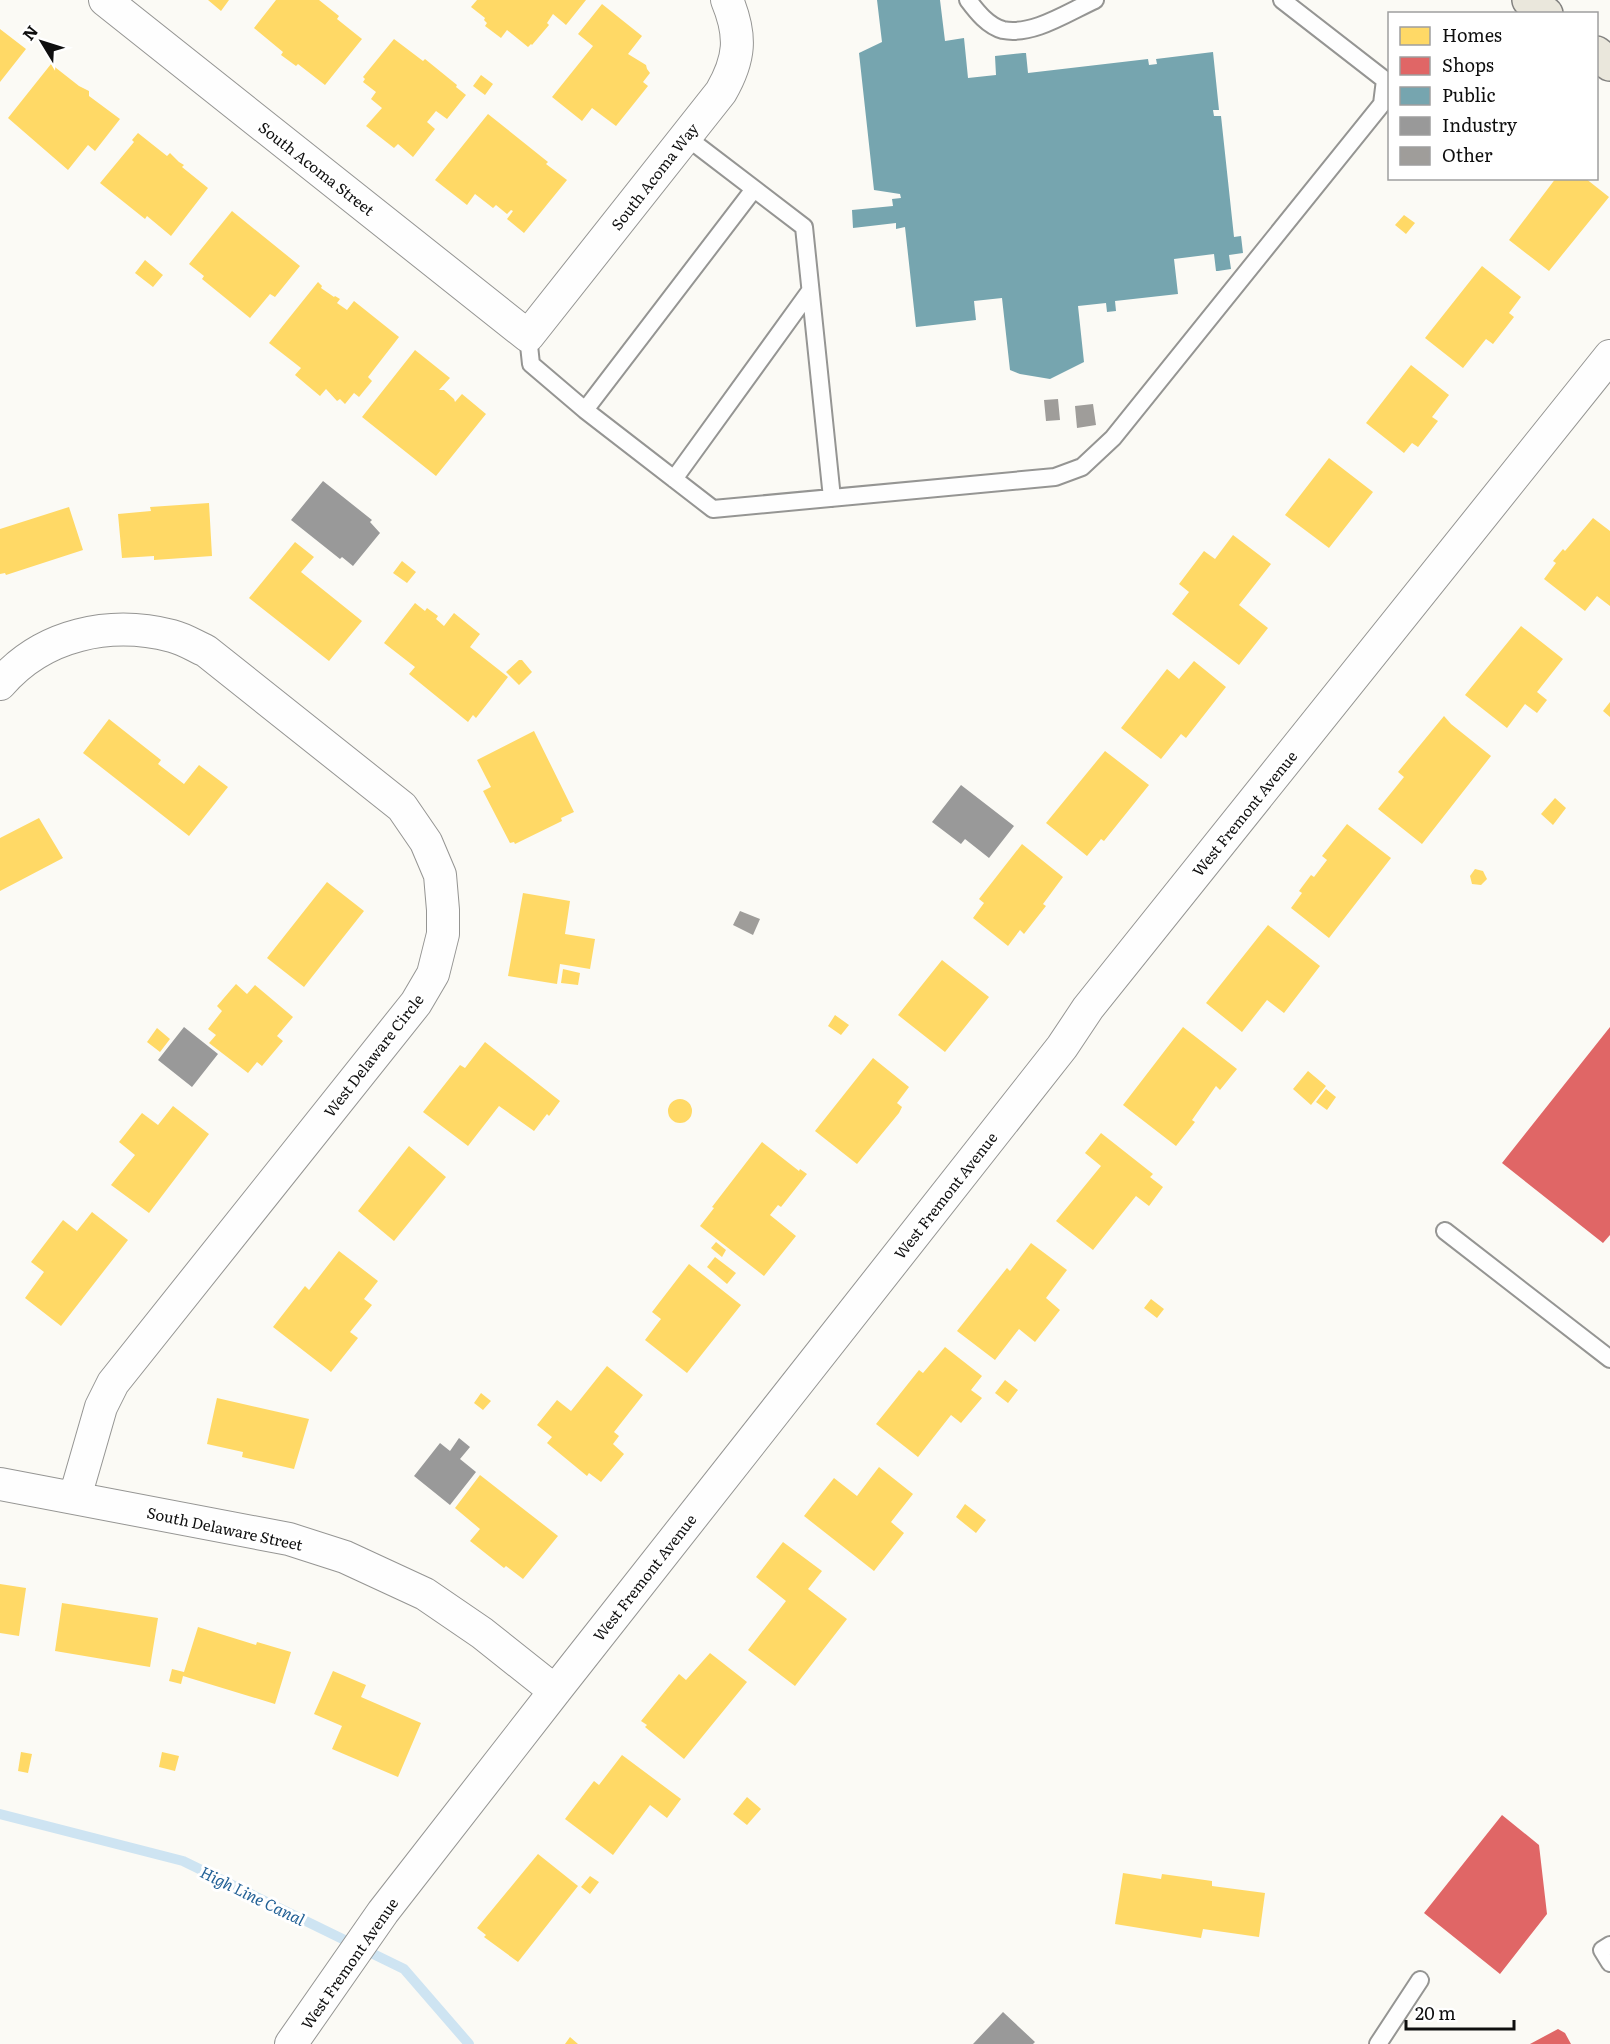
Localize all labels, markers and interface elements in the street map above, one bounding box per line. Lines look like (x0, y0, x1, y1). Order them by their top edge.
north arrow (12, 12, 72, 72)
legend (1388, 12, 1598, 180)
text: N (16, 19, 43, 45)
text: Homes (1442, 21, 1502, 48)
text: Shops (1442, 51, 1494, 78)
text: Public (1442, 81, 1496, 108)
text: Industry (1442, 111, 1518, 138)
street label: South Acoma Street (254, 115, 380, 221)
street label: South Acoma Way (605, 117, 703, 234)
text: Other (1442, 141, 1493, 168)
street label: West Fremont Avenue (1186, 745, 1302, 881)
street label: West Delaware Circle (318, 988, 429, 1121)
street label: West Fremont Avenue (888, 1126, 1002, 1264)
street label: South Delaware Street (145, 1500, 305, 1556)
street label: West Fremont Avenue (587, 1508, 701, 1646)
water label: High Line Canal (197, 1859, 310, 1931)
street label: West Fremont Avenue (295, 1892, 403, 2034)
scale bar (1406, 1993, 1514, 2031)
text: 20 m (1415, 1999, 1456, 2026)

